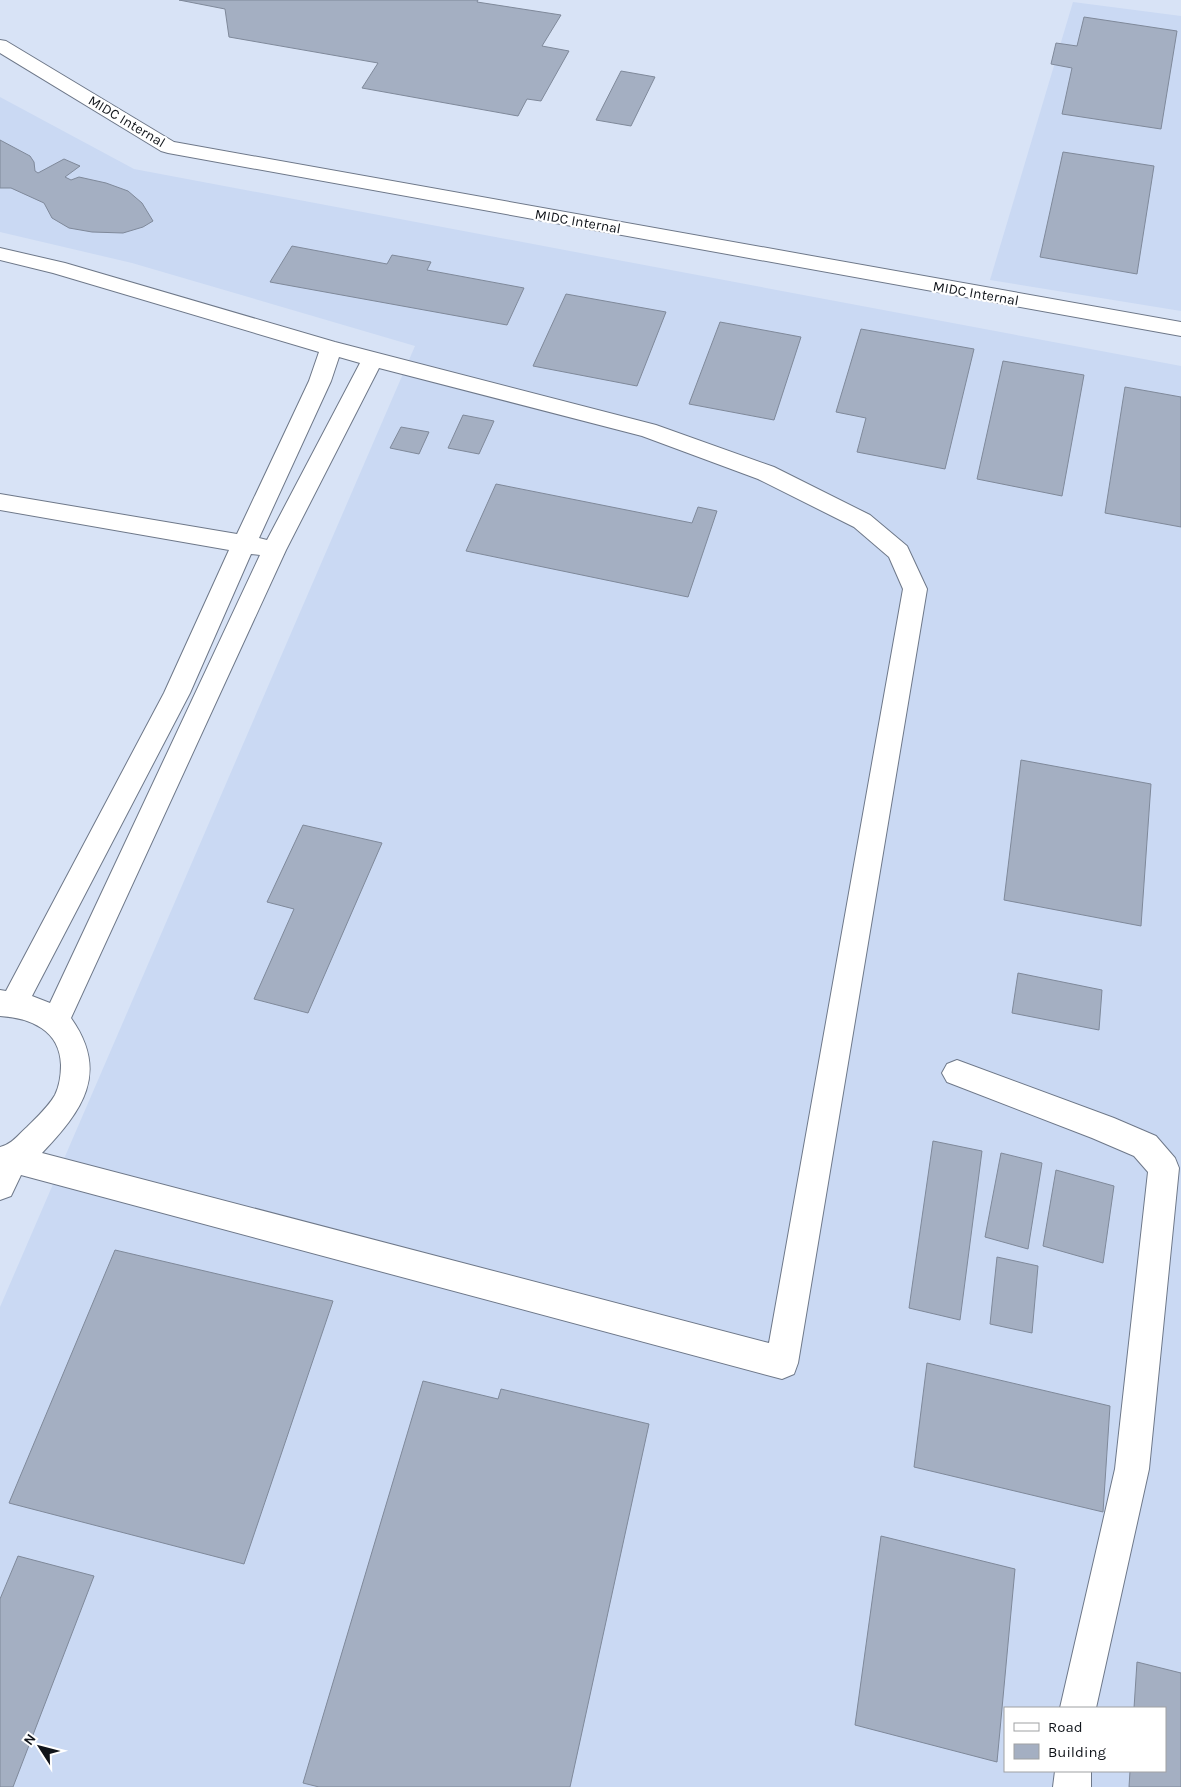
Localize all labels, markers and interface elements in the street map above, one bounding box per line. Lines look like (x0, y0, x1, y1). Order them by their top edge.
street label: MIDC Internal (85, 92, 168, 151)
street label: MIDC Internal (534, 206, 622, 237)
street label: MIDC Internal (932, 278, 1020, 309)
legend (1004, 1707, 1166, 1772)
text: Road (1048, 1718, 1083, 1736)
north arrow (15, 1722, 65, 1772)
text: N (20, 1731, 40, 1749)
text: Building (1048, 1743, 1106, 1761)

